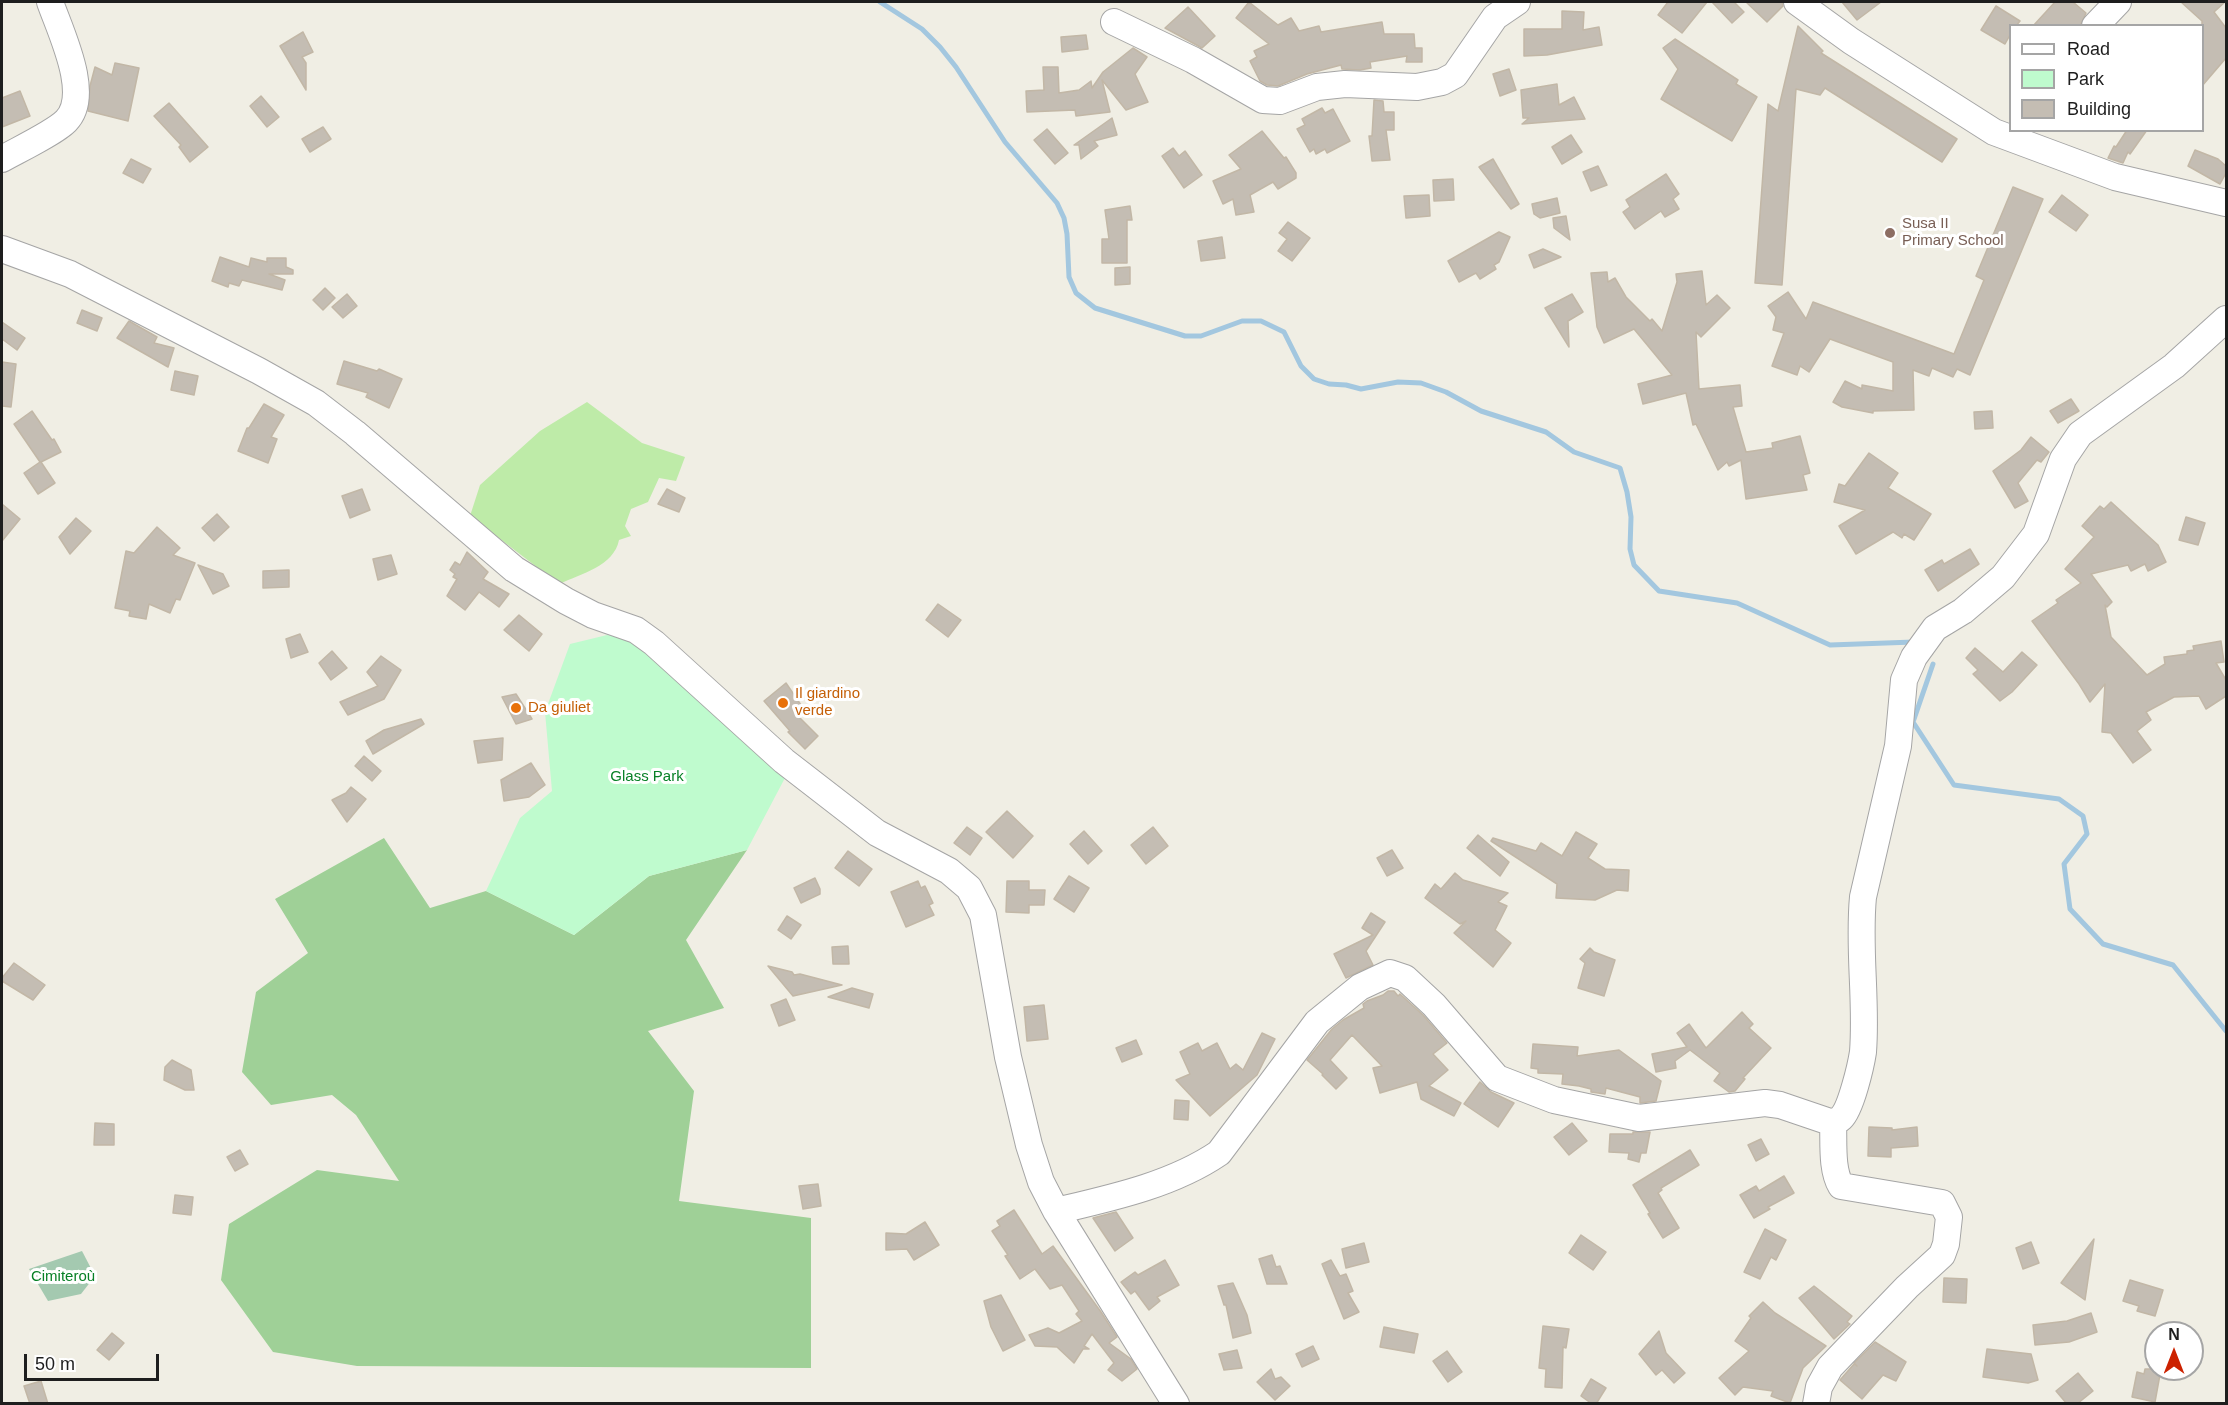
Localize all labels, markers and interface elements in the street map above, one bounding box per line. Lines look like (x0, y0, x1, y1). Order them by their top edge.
legend (2009, 24, 2204, 132)
text: Road (2067, 39, 2110, 59)
text: Park (2067, 69, 2104, 89)
text: Building (2067, 99, 2131, 119)
place label: Susa II Primary School (1902, 215, 2004, 250)
marker: Susa II Primary School (1883, 226, 1897, 240)
place label: Il giardino verde (795, 685, 860, 720)
marker: Il giardino verde (776, 696, 790, 710)
place label: Da giuliet (528, 699, 591, 717)
marker: Da giuliet (509, 701, 523, 715)
park label: Glass Park (610, 768, 684, 786)
park label: Cimiteroù (31, 1268, 95, 1286)
north arrow (2144, 1321, 2204, 1381)
text: N (2168, 1326, 2180, 1343)
scale bar (27, 1342, 162, 1380)
text: 50 m (35, 1354, 75, 1374)

